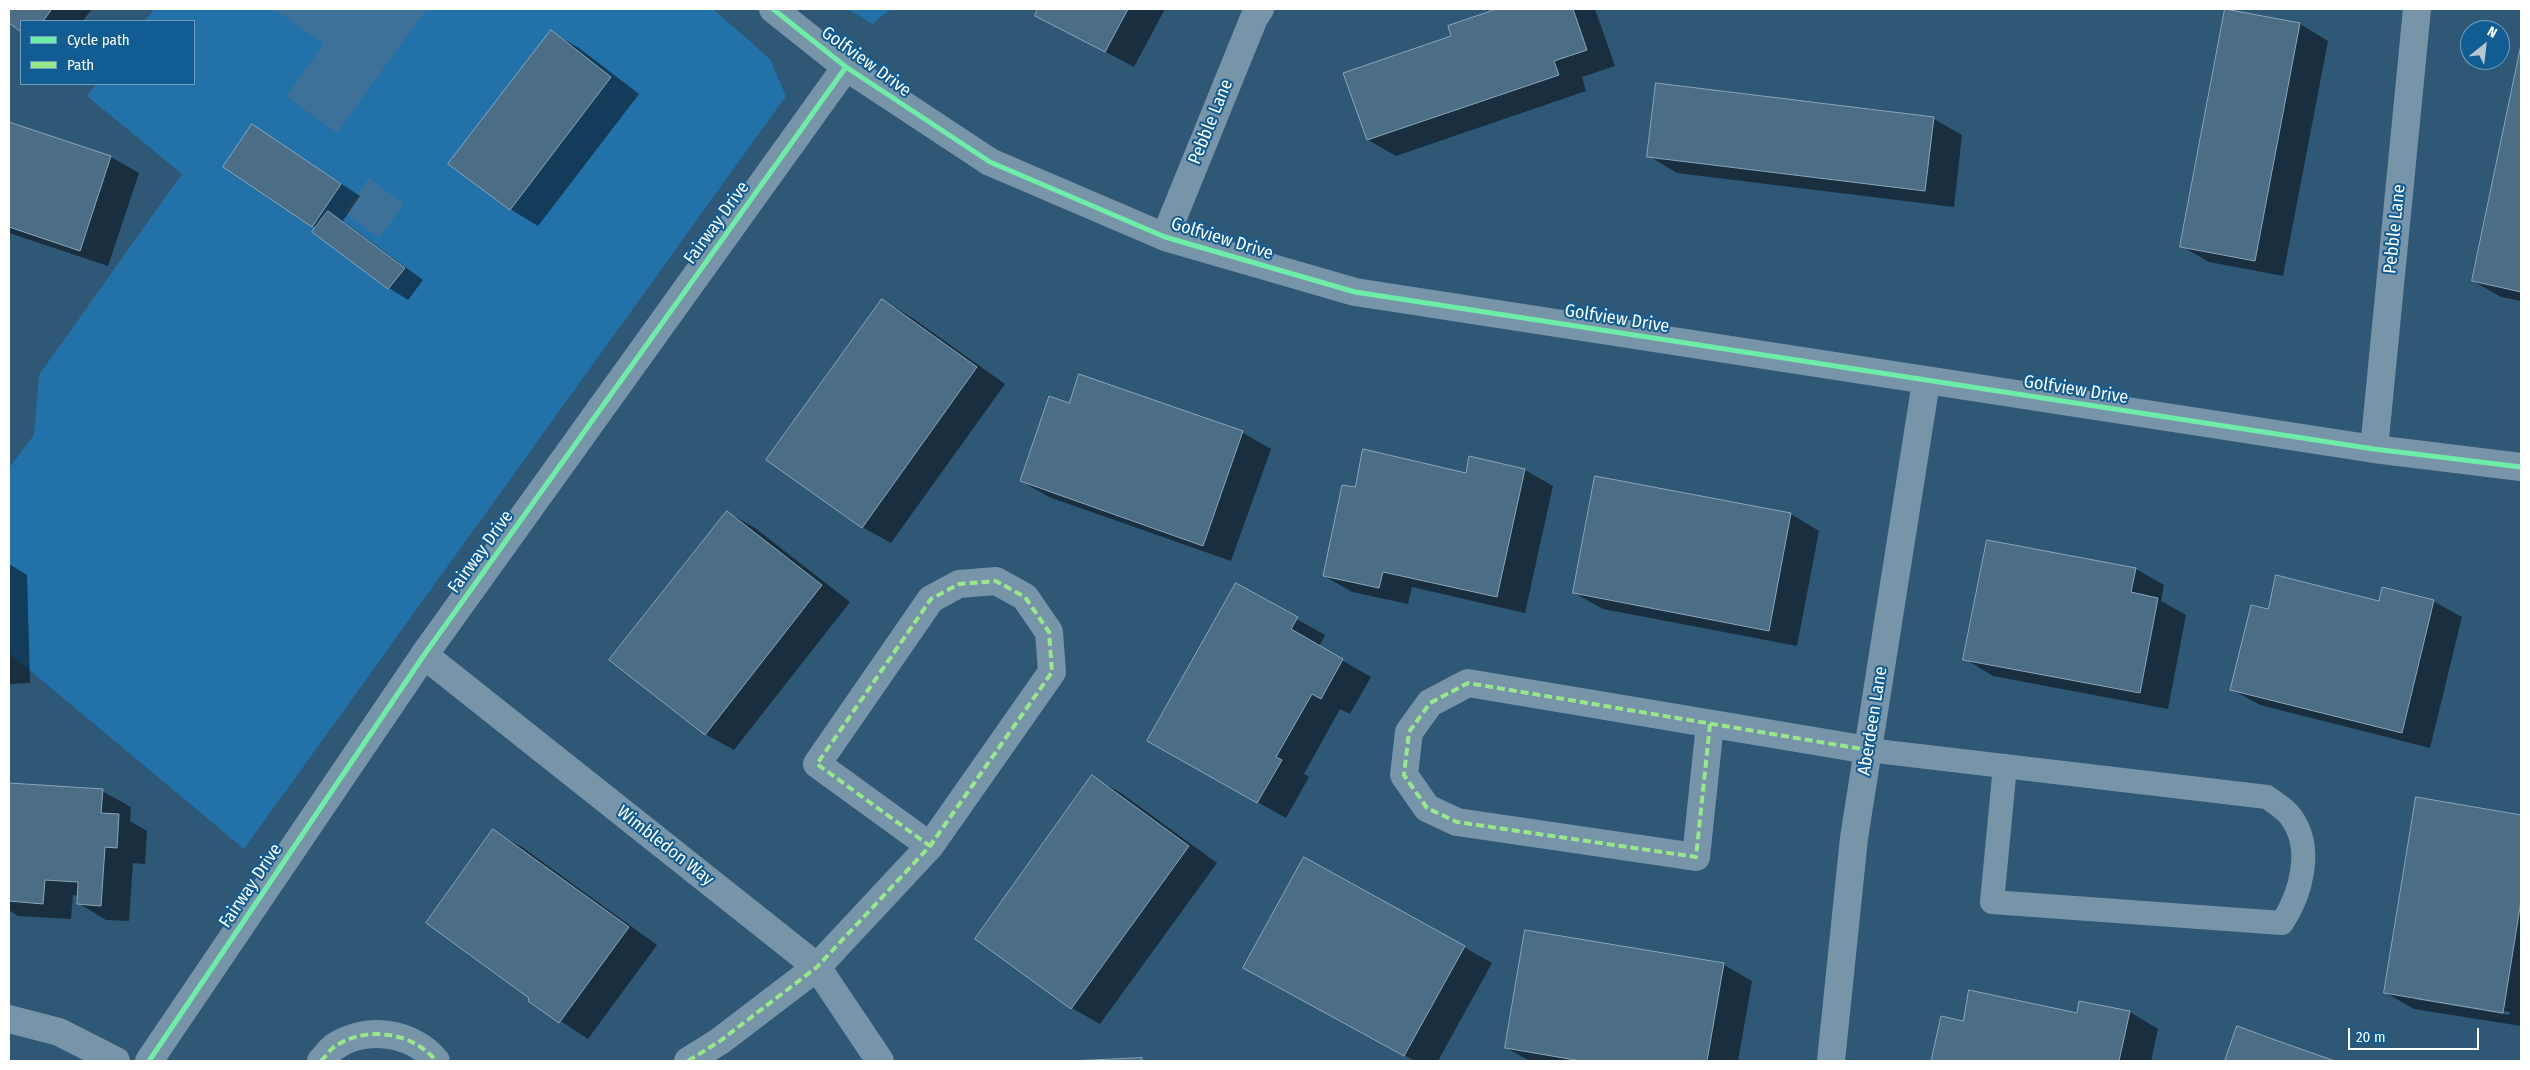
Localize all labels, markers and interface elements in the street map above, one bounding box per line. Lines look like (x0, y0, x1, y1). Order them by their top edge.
legend (20, 20, 195, 85)
north arrow (2460, 20, 2510, 70)
street label: Golfview Drive (817, 22, 915, 102)
text: N (2484, 23, 2500, 42)
text: Cycle path (67, 31, 130, 49)
text: Path (67, 56, 94, 74)
street label: Pebble Lane (1184, 76, 1238, 168)
street label: Fairway Drive (680, 177, 754, 269)
street label: Pebble Lane (2380, 183, 2410, 275)
street label: Golfview Drive (1168, 213, 1276, 265)
street label: Golfview Drive (1563, 300, 1671, 338)
street label: Golfview Drive (2022, 371, 2130, 409)
street label: Fairway Drive (444, 506, 518, 598)
street label: Aberdeen Lane (1854, 665, 1892, 777)
street label: Wimbledon Way (612, 801, 718, 891)
street label: Fairway Drive (215, 840, 287, 932)
scale bar (2350, 1018, 2481, 1050)
text: 20 m (2356, 1028, 2386, 1046)

